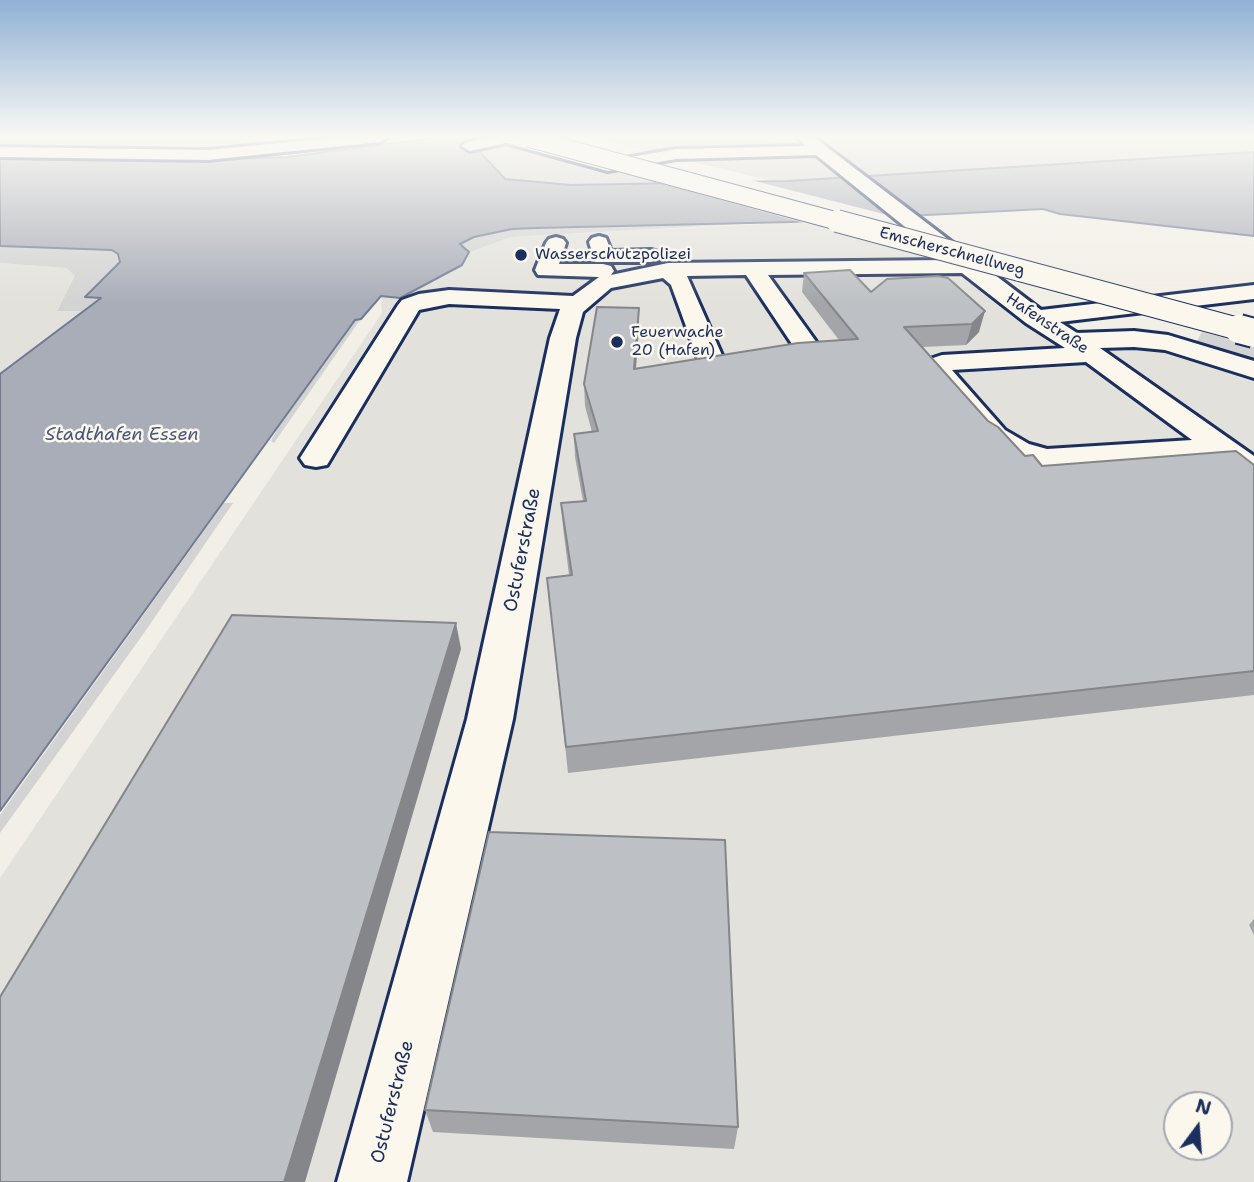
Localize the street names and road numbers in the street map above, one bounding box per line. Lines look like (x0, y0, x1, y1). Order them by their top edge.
street label: Emscherschnellweg (877, 223, 1027, 281)
street label: Hafenstraße (1002, 289, 1092, 359)
street label: Ostuferstraße (500, 486, 546, 614)
street label: Ostuferstraße (367, 1038, 419, 1166)

